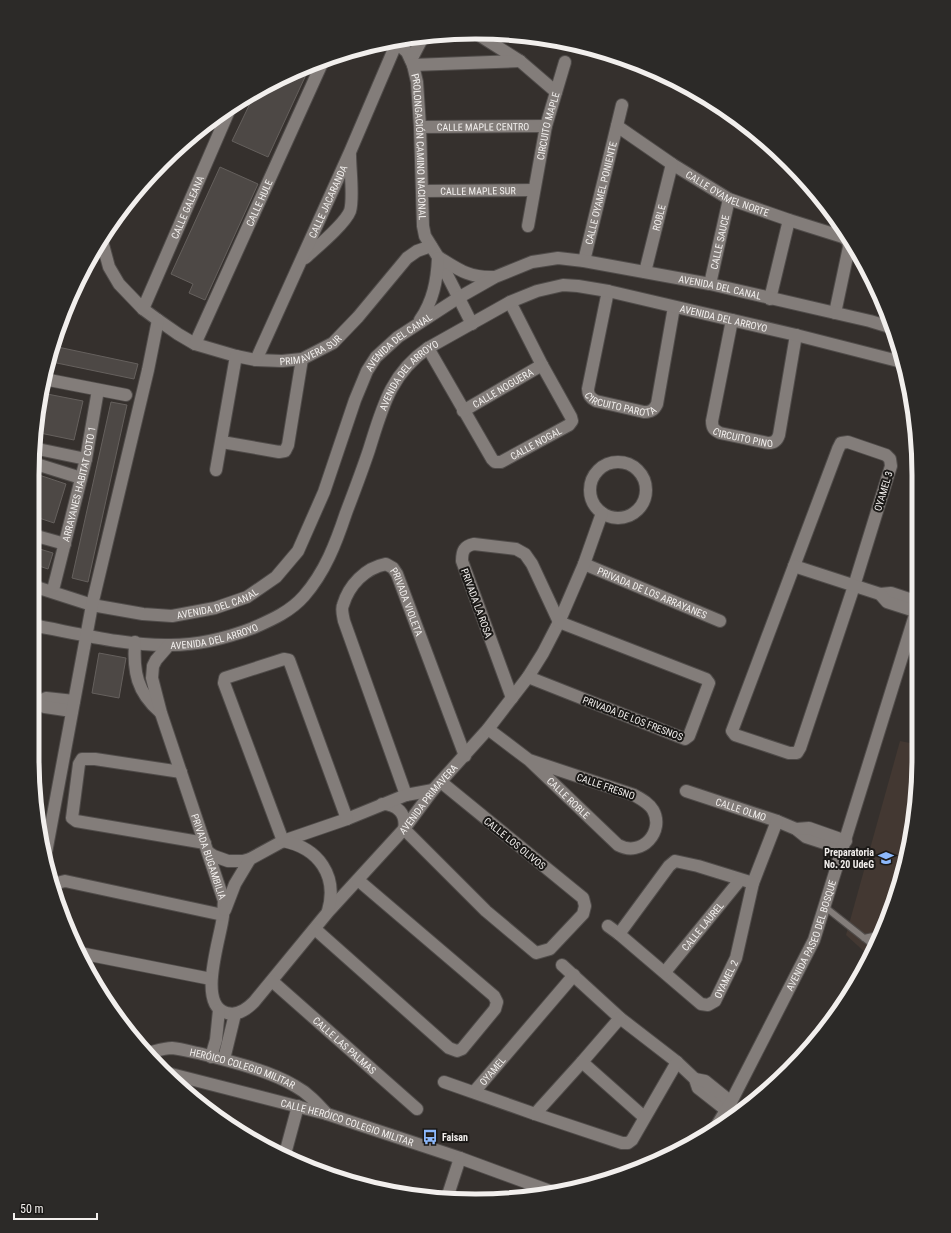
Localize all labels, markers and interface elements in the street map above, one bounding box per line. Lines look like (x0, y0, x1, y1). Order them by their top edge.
street label: PROLONGACIÓN CAMINO NACIONAL (409, 72, 428, 221)
street label: CIRCUITO MAPLE (535, 91, 562, 161)
street label: CALLE MAPLE CENTRO (437, 121, 529, 133)
street label: CALLE OYAMEL PONIENTE (583, 140, 619, 246)
street label: CALLE JACARANDA (307, 163, 349, 240)
street label: CALLE OYAMEL NORTE (684, 169, 770, 219)
street label: CALLE GALEANA (169, 174, 206, 241)
street label: CALLE HULE (244, 178, 275, 228)
street label: CALLE MAPLE SUR (440, 185, 516, 197)
street label: ROBLE (651, 204, 668, 232)
street label: CALLE SAUCE (708, 214, 731, 270)
street label: AVENIDA DEL CANAL (678, 273, 763, 302)
street label: AVENIDA DEL ARROYO (679, 303, 768, 334)
street label: AVENIDA DEL CANAL (363, 311, 434, 373)
street label: PRIMAVERA SUR (279, 332, 344, 367)
street label: AVENIDA DEL ARROYO (377, 338, 440, 412)
street label: CALLE NOGUERA (471, 366, 535, 410)
street label: CIRCUITO PAROTA (583, 390, 659, 418)
street label: CALLE NOGAL (508, 425, 564, 462)
street label: CIRCUITO PINO (711, 425, 774, 449)
street label: ARRAYANES HABITAT COTO 1 (60, 426, 98, 543)
street label: OYAMEL 3 (872, 470, 895, 512)
street label: PRIVADA VIOLETA (388, 565, 425, 638)
street label: PRIVADA DE LOS ARRAYANES (596, 565, 708, 621)
street label: PRIVADA LA ROSA (459, 567, 494, 640)
street label: AVENIDA DEL CANAL (176, 586, 260, 621)
street label: AVENIDA DEL ARROYO (170, 621, 260, 651)
street label: PRIVADA DE LOS FRESNOS (581, 694, 685, 743)
street label: AVENIDA PRIMAVERA (397, 762, 460, 837)
street label: CALLE FRESNO (575, 771, 636, 802)
street label: CALLE ROBLE (545, 775, 592, 821)
street label: CALLE OLMO (714, 796, 768, 823)
street label: PRIVADA BUGAMBILIA (189, 812, 228, 901)
street label: CALLE LOS OLIVOS (482, 815, 548, 872)
place label: Preparatoria No. 20 UdeG (824, 847, 874, 870)
school or university icon: Preparatoria No. 20 UdeG (877, 849, 895, 867)
street label: AVENIDA PASEO DEL BOSQUE (784, 879, 838, 993)
street label: CALLE LAUREL (680, 900, 726, 953)
street label: OYAMEL 2 (712, 958, 740, 1000)
street label: CALLE LAS PALMAS (311, 1015, 378, 1076)
street label: HERÓICO COLEGIO MILITAR (189, 1046, 298, 1091)
street label: OYAMEL (477, 1054, 508, 1087)
street label: CALLE HERÓICO COLEGIO MILITAR (279, 1097, 416, 1148)
bus stop icon: Faisan (421, 1128, 439, 1146)
place label: Faisan (442, 1132, 468, 1143)
scale bar (14, 1195, 97, 1221)
text: 50 m (20, 1202, 44, 1216)

